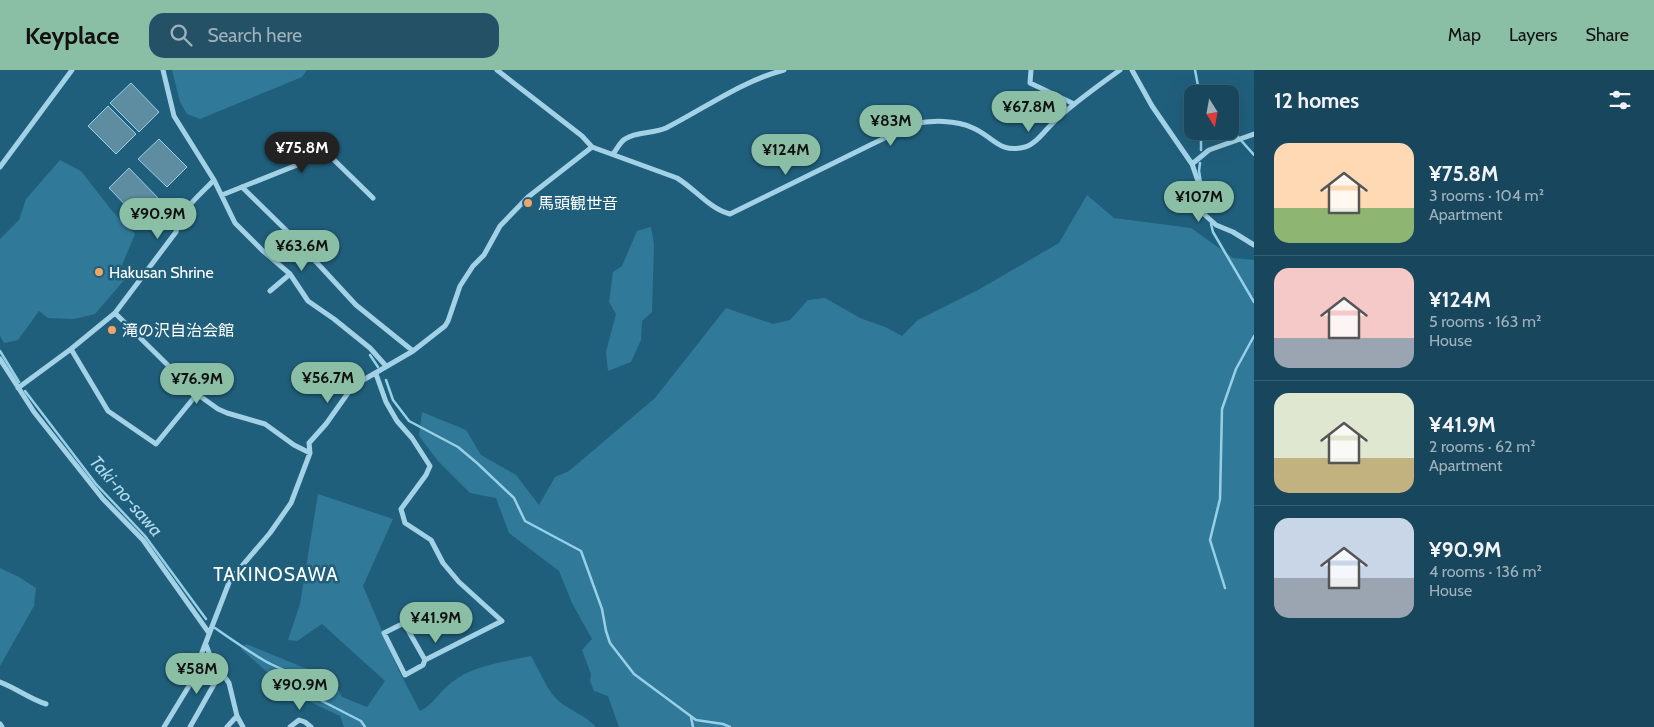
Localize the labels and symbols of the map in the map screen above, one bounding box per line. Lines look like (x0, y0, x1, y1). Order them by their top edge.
north arrow (1184, 85, 1239, 140)
pin: ¥67.8M (988, 90, 1070, 133)
pin: ¥83M (861, 104, 921, 147)
pin: ¥75.8M (261, 132, 343, 174)
pin: ¥124M (751, 134, 821, 176)
pin: ¥107M (1164, 180, 1234, 223)
place label: 馬頭観世音 (538, 194, 618, 213)
marker: 馬頭観世音 (522, 197, 534, 209)
pin: ¥90.9M (117, 198, 199, 240)
pin: ¥63.6M (261, 230, 343, 272)
place label: Hakusan Shrine (109, 263, 214, 282)
marker: Hakusan Shrine (93, 266, 105, 278)
place label: 滝の沢自治会館 (122, 321, 234, 340)
marker: 滝の沢自治会館 (106, 324, 118, 336)
pin: ¥76.9M (156, 362, 238, 405)
pin: ¥56.7M (287, 362, 369, 404)
water label: Taki-no-sawa (85, 451, 167, 541)
district label: TAKINOSAWA (213, 563, 339, 586)
pin: ¥41.9M (395, 602, 477, 644)
pin: ¥58M (167, 652, 227, 695)
pin: ¥90.9M (259, 668, 341, 711)

